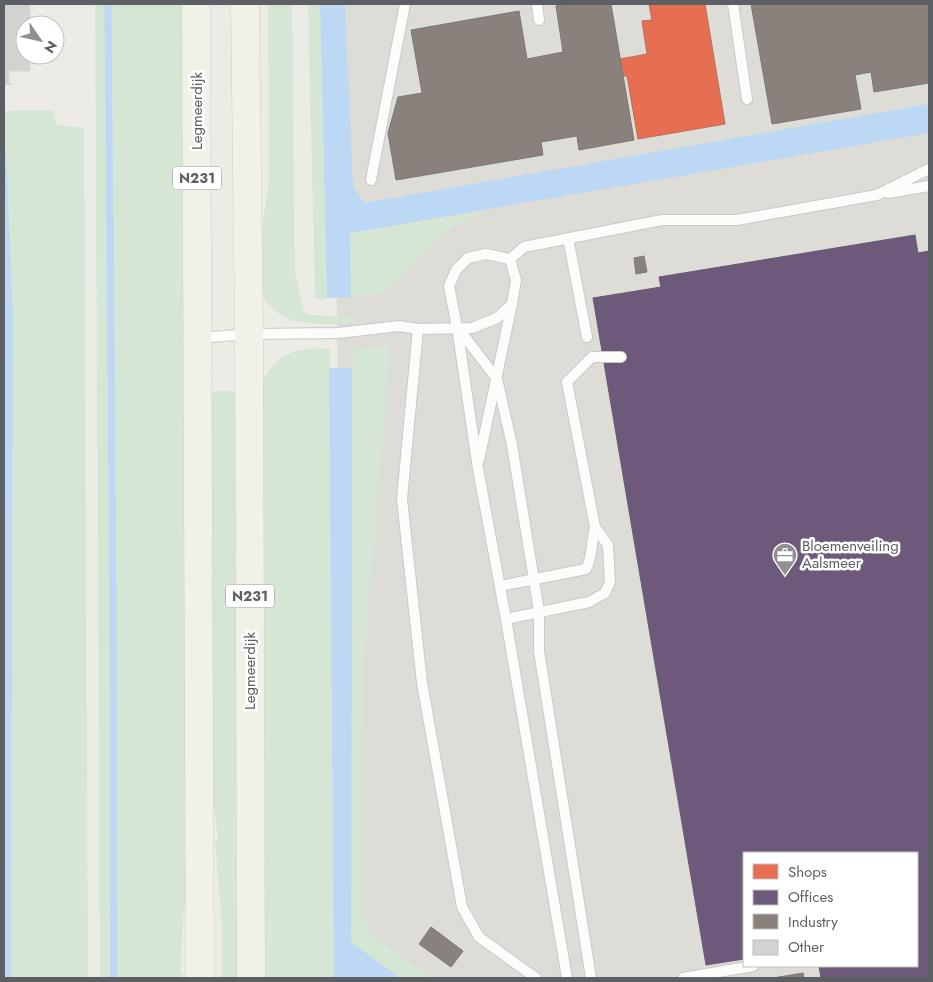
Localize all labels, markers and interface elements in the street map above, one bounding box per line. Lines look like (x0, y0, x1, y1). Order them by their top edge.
north arrow (15, 15, 65, 65)
text: N (39, 37, 62, 57)
street label: Legmeerdijk (186, 72, 208, 150)
road number: N231 (173, 167, 221, 190)
place label: Bloemenveiling Aalsmeer (802, 535, 899, 574)
office icon: Bloemenveiling Aalsmeer (772, 542, 798, 576)
road number: N231 (226, 584, 274, 608)
street label: Legmeerdijk (239, 632, 261, 710)
legend (743, 852, 918, 967)
text: Shops (788, 861, 827, 883)
text: Offices (788, 886, 833, 908)
text: Industry (788, 911, 838, 933)
text: Other (788, 936, 825, 958)

